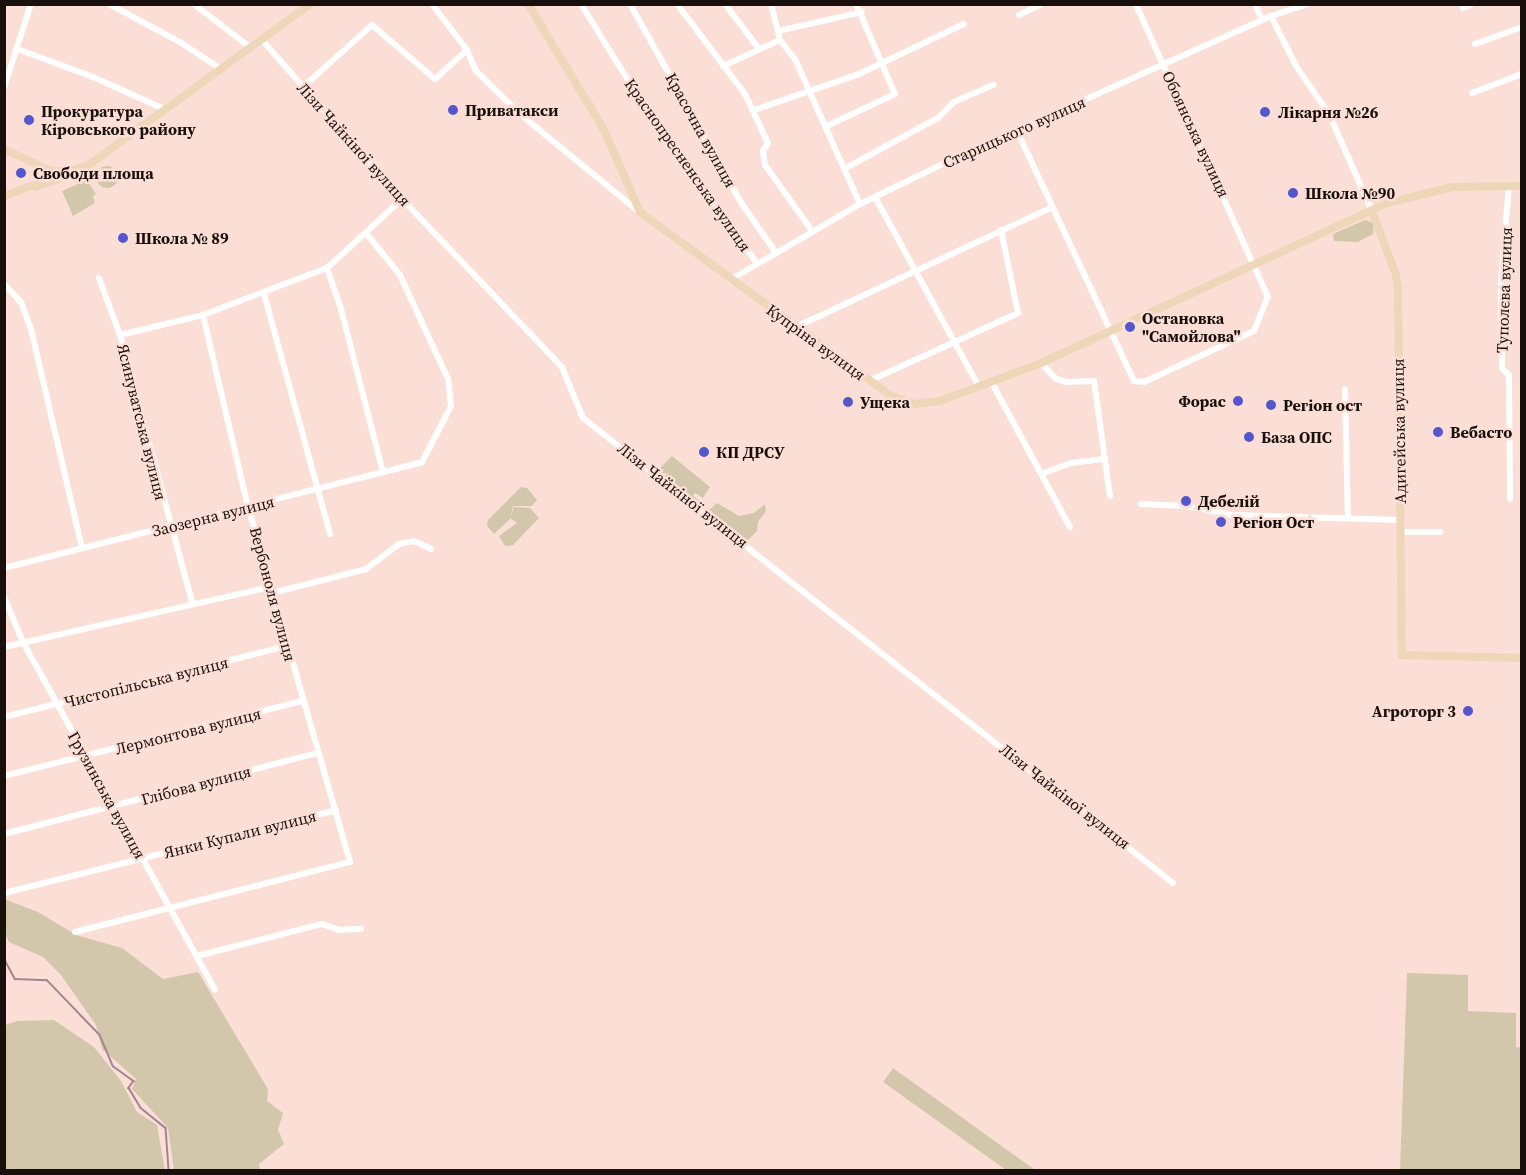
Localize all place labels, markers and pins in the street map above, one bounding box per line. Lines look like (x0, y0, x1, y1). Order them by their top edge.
place label: Приватакси (465, 100, 559, 120)
place label: Прокуратура Кіровського району (41, 101, 196, 139)
place label: Лікарня №26 (1278, 102, 1378, 122)
marker: Приватакси (446, 103, 460, 117)
marker: Лікарня №26 (1256, 103, 1274, 121)
marker: Прокуратура Кіровського району (22, 113, 36, 127)
place label: Свободи площа (33, 163, 154, 183)
marker: Свободи площа (14, 166, 28, 180)
place label: Школа №90 (1305, 183, 1395, 203)
marker: Школа №90 (1286, 186, 1300, 200)
place label: Школа № 89 (135, 228, 229, 248)
marker: Школа № 89 (116, 231, 130, 245)
place label: Остановка "Самойлова" (1142, 308, 1241, 346)
marker: Остановка "Самойлова" (1123, 320, 1137, 334)
place label: Форас (1178, 391, 1226, 411)
place label: Ущека (860, 392, 910, 412)
marker: Форас (1231, 394, 1245, 408)
marker: Ущека (841, 395, 855, 409)
place label: Регіон ост (1283, 395, 1362, 415)
marker: Регіон ост (1264, 398, 1278, 412)
place label: Вебасто (1450, 422, 1512, 442)
marker: Вебасто (1431, 425, 1445, 439)
place label: База ОПС (1261, 427, 1332, 447)
marker: База ОПС (1242, 430, 1256, 444)
place label: КП ДРСУ (716, 442, 785, 462)
marker: КП ДРСУ (697, 445, 711, 459)
place label: Дебелій (1198, 491, 1260, 511)
marker: Дебелій (1179, 494, 1193, 508)
place label: Регіон Ост (1233, 512, 1314, 532)
marker: Регіон Ост (1214, 515, 1228, 529)
place label: Агроторг 3 (1372, 701, 1456, 721)
marker: Агроторг 3 (1461, 704, 1475, 718)

